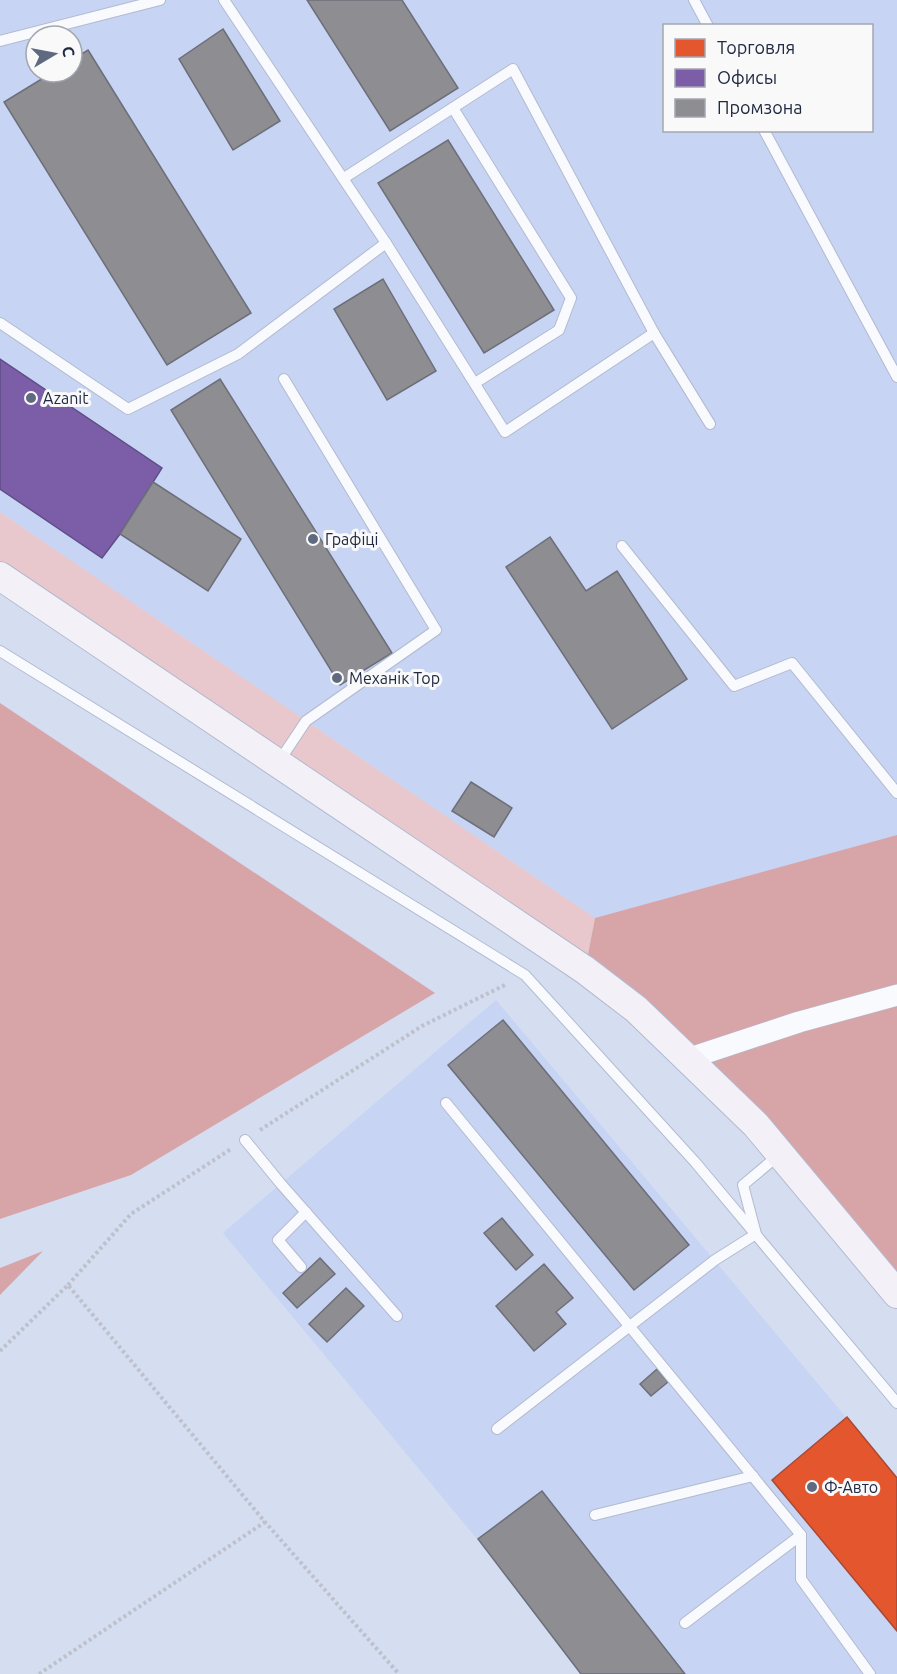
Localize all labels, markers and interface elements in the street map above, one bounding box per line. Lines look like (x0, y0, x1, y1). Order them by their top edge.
north arrow (24, 24, 84, 84)
legend (663, 24, 873, 132)
text: Торговля (717, 37, 795, 57)
text: С (59, 45, 79, 58)
text: Офисы (717, 67, 777, 87)
text: Промзона (717, 97, 802, 117)
place label: Azanit (43, 389, 89, 407)
marker: Azanit (24, 391, 38, 405)
place label: Графіці (325, 530, 379, 548)
marker: Графіці (306, 532, 320, 546)
place label: Механік Тор (349, 669, 440, 687)
marker: Механік Тор (330, 671, 344, 685)
place label: Ф-Авто (824, 1478, 878, 1496)
marker: Ф-Авто (805, 1480, 819, 1494)

